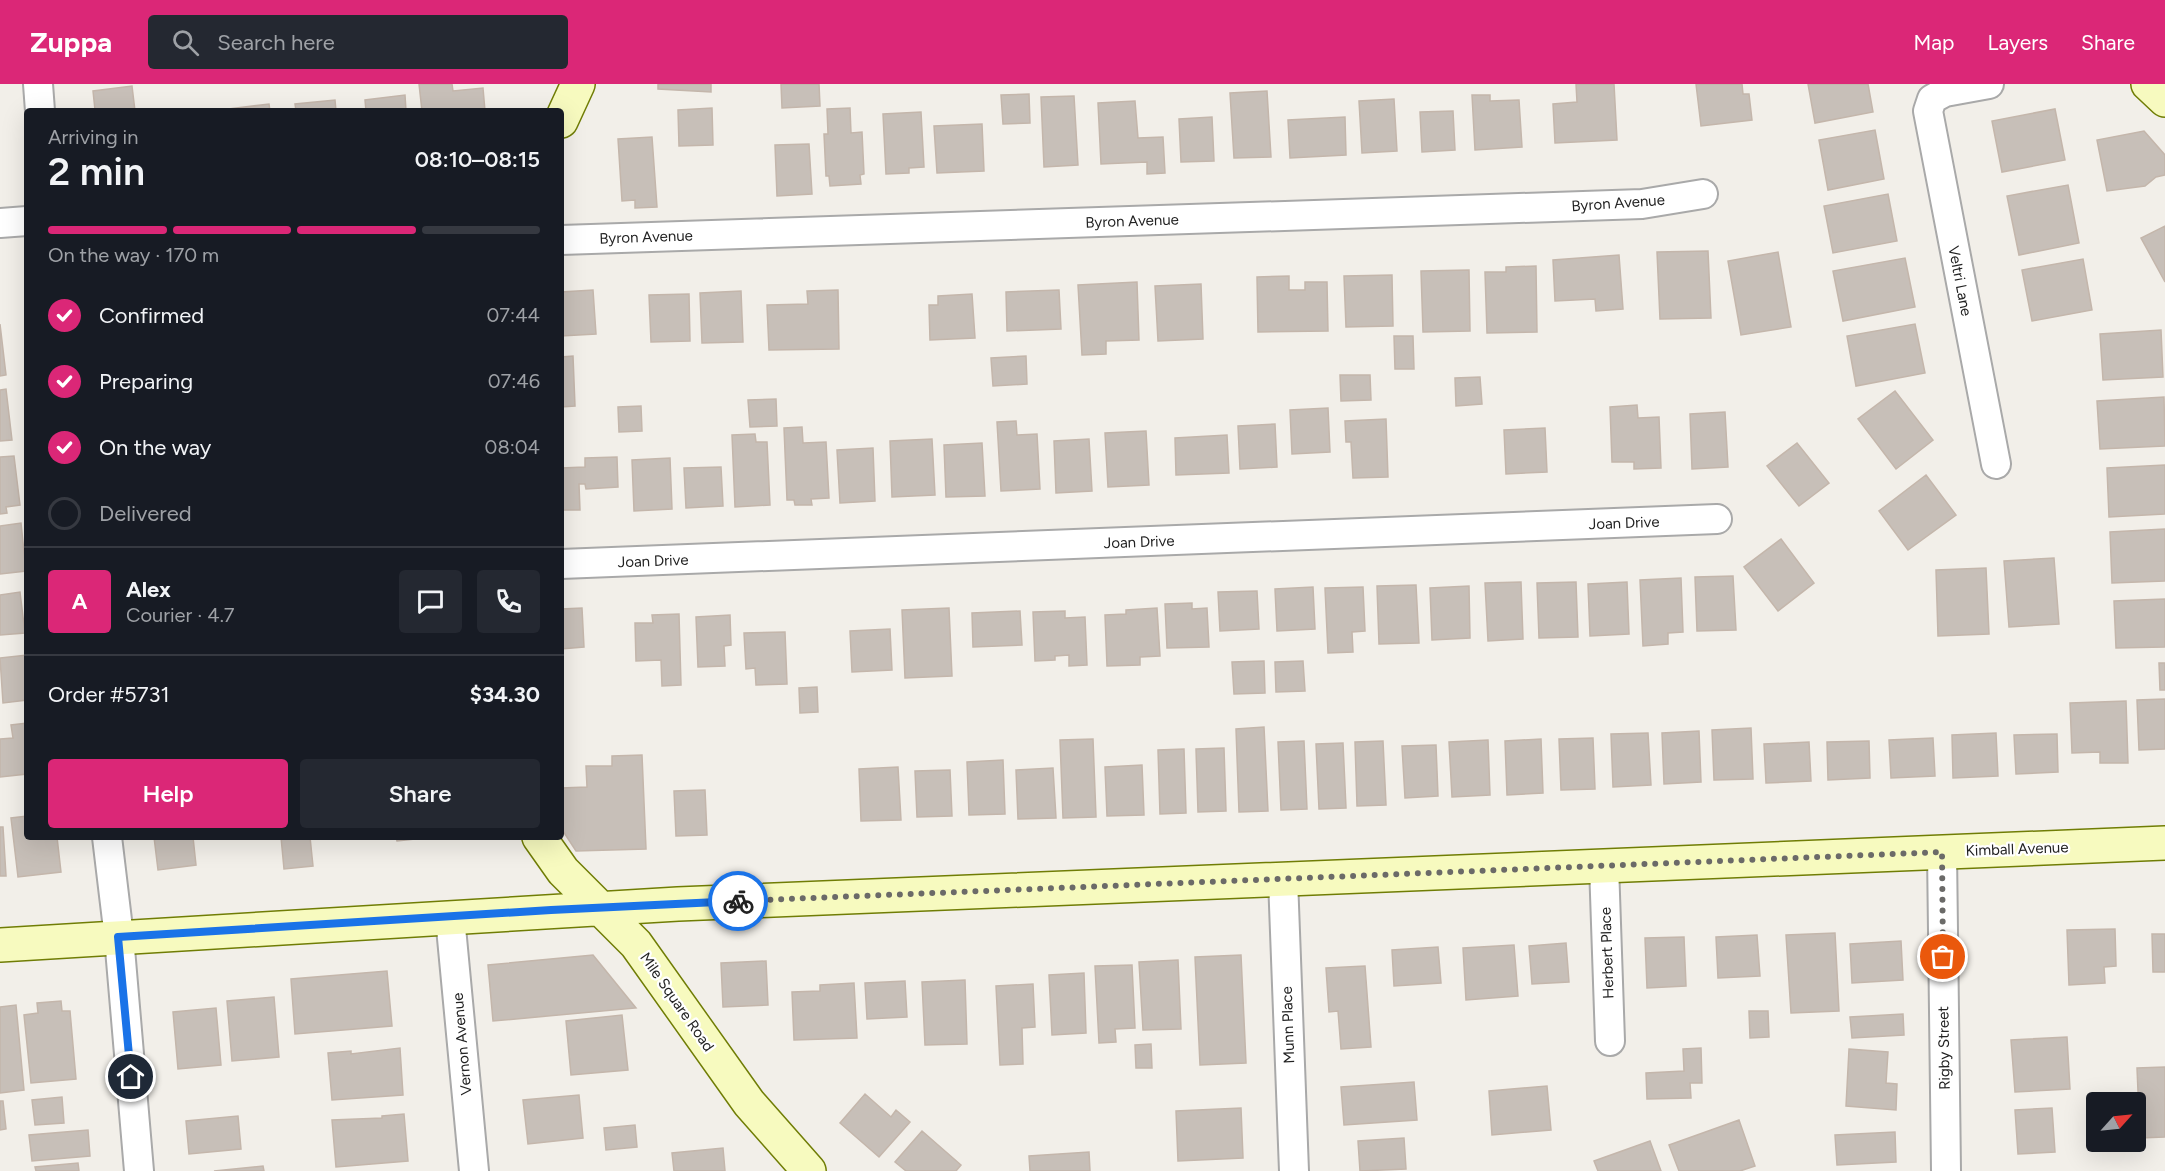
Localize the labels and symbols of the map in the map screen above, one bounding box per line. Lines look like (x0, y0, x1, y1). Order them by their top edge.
street label: Byron Avenue (1571, 191, 1665, 215)
street label: Byron Avenue (1085, 210, 1179, 232)
street label: Byron Avenue (599, 226, 693, 248)
street label: Veltri Lane (1944, 244, 1976, 318)
street label: Joan Drive (1588, 513, 1660, 533)
street label: Joan Drive (1103, 532, 1175, 552)
street label: Joan Drive (617, 551, 689, 571)
street label: Kimball Avenue (1965, 838, 2069, 860)
courier (708, 871, 768, 931)
street label: Herbert Place (1596, 907, 1618, 999)
pin (1917, 931, 1968, 982)
street label: Mile Square Road (636, 949, 718, 1055)
street label: Munn Place (1278, 986, 1298, 1064)
street label: Vernon Avenue (449, 992, 475, 1096)
street label: Rigby Street (1934, 1006, 1954, 1090)
pin (105, 1051, 156, 1102)
north arrow (2086, 1092, 2146, 1152)

